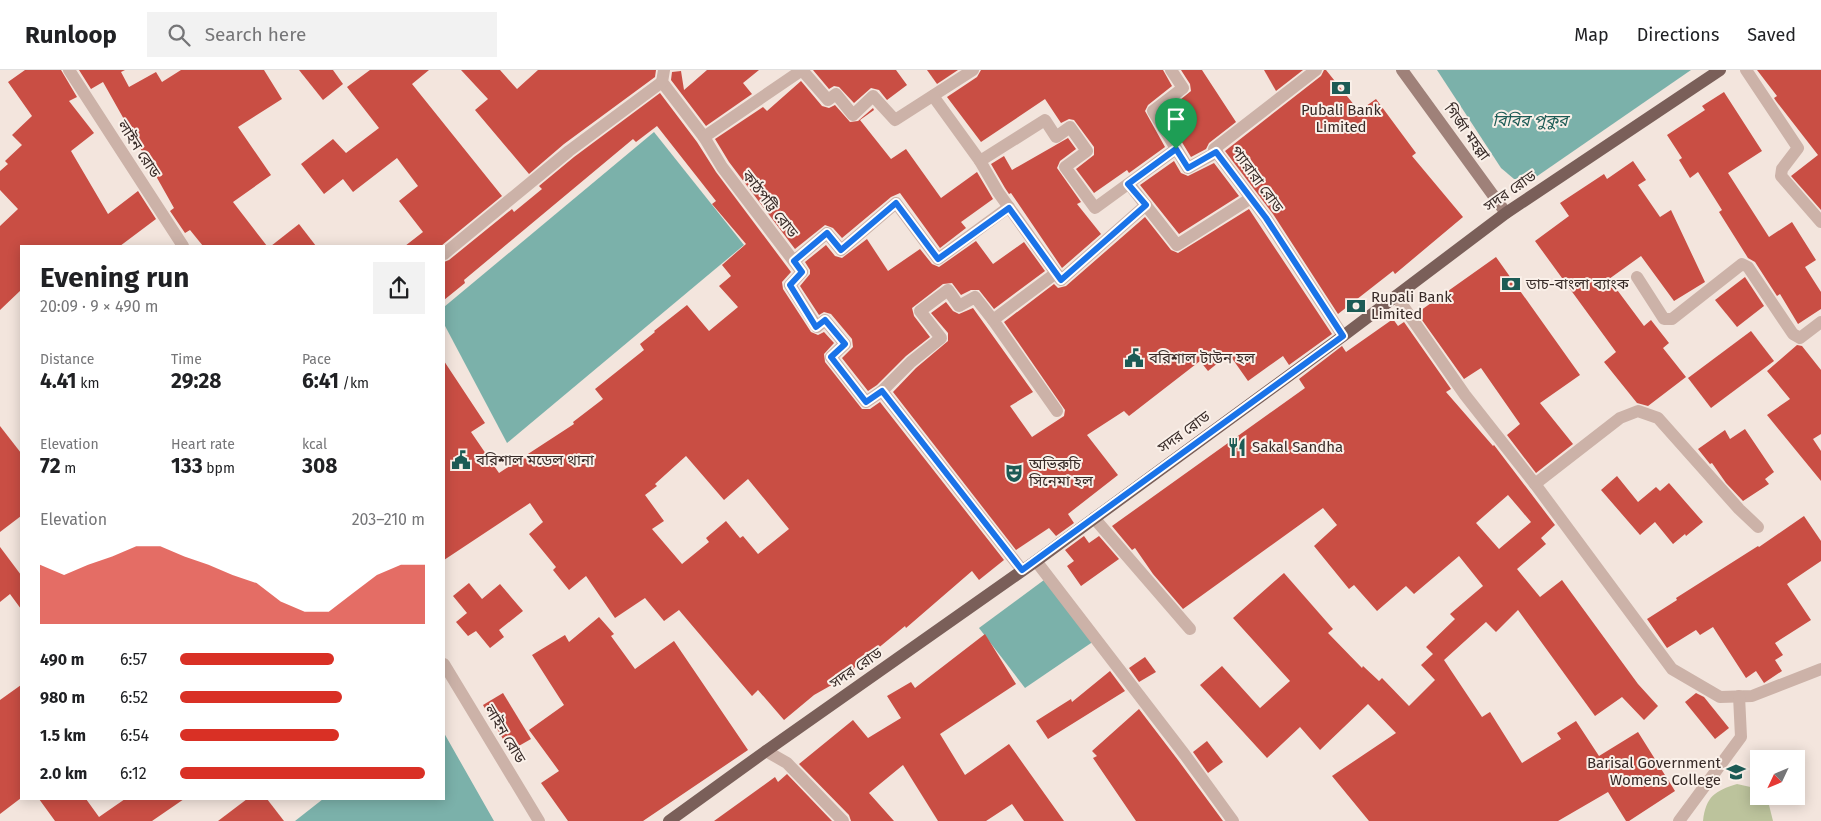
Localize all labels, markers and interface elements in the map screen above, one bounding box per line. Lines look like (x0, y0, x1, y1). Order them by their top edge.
search box (147, 12, 497, 57)
text: Runloop (25, 21, 117, 49)
icon: search (165, 21, 193, 49)
text: Search here (205, 23, 306, 46)
text: Map (1574, 24, 1609, 46)
text: Directions (1637, 24, 1719, 46)
text: Saved (1747, 24, 1796, 46)
bank icon: Pubali Bank Limited (1330, 77, 1352, 99)
pin (1155, 98, 1197, 149)
street label: গির্জা মহল্লা (1440, 99, 1494, 165)
place label: Pubali Bank Limited (1301, 101, 1381, 136)
icon: arrive (1162, 105, 1190, 133)
water label: বিবির পুকুর (1492, 111, 1571, 130)
street label: লাইন রোড (113, 116, 164, 181)
street label: প্যারারা রোড (1227, 142, 1287, 216)
street label: কাঠপট্টি রোড (738, 166, 802, 241)
street label: সদর রোড (1480, 166, 1540, 216)
text: Evening run (40, 261, 189, 294)
button: share (373, 262, 425, 314)
bank icon: ডাচ-বাংলা ব্যাংক (1500, 273, 1522, 295)
place label: ডাচ-বাংলা ব্যাংক (1525, 275, 1630, 293)
place label: Rupali Bank Limited (1371, 288, 1452, 323)
bank icon: Rupali Bank Limited (1345, 295, 1367, 317)
text: 20:09 · 9 × 490 m (40, 297, 159, 316)
public building icon: বরিশাল টাউন হল (1123, 347, 1145, 369)
place label: বরিশাল টাউন হল (1148, 349, 1256, 367)
text: Distance (40, 351, 94, 368)
text: Time (171, 351, 202, 368)
text: Pace (302, 351, 331, 368)
text: 4.41 (40, 368, 77, 394)
text: 29:28 (171, 368, 222, 394)
text: 6:41 (302, 368, 339, 394)
text: km (77, 375, 99, 392)
text: /km (339, 375, 369, 392)
street label: সদর রোড (1154, 407, 1214, 457)
text: Elevation (40, 436, 99, 453)
text: Heart rate (171, 436, 235, 453)
text: kcal (302, 436, 327, 453)
restaurant icon: Sakal Sandha (1226, 436, 1248, 458)
place label: Sakal Sandha (1252, 438, 1343, 456)
public building icon: বরিশাল মডেল থানা (450, 449, 472, 471)
place label: বরিশাল মডেল থানা (475, 451, 595, 469)
text: 72 (40, 453, 61, 479)
text: 133 (171, 453, 203, 479)
text: 308 (302, 453, 337, 479)
place label: অভিরুচি সিনেমা হল (1028, 455, 1094, 490)
text: m (61, 460, 76, 477)
text: bpm (203, 460, 235, 477)
theatre icon: অভিরুচি সিনেমা হল (1003, 462, 1025, 484)
text: Elevation (40, 510, 107, 529)
text: 203–210 m (352, 510, 425, 529)
street label: সদর রোড (826, 643, 886, 693)
text: 490 m (40, 650, 84, 669)
text: 6:57 (120, 650, 147, 669)
text: 980 m (40, 688, 85, 707)
text: 6:52 (120, 688, 148, 707)
street label: লাইন রোড (480, 701, 530, 767)
text: 1.5 km (40, 726, 86, 745)
text: 6:54 (120, 726, 149, 745)
north arrow (1750, 750, 1805, 805)
map controls (1750, 750, 1805, 805)
place label: Barisal Government Womens College (1587, 754, 1722, 789)
school or university icon: Barisal Government Womens College (1725, 761, 1747, 783)
text: 2.0 km (40, 764, 87, 783)
text: 6:12 (120, 764, 147, 783)

